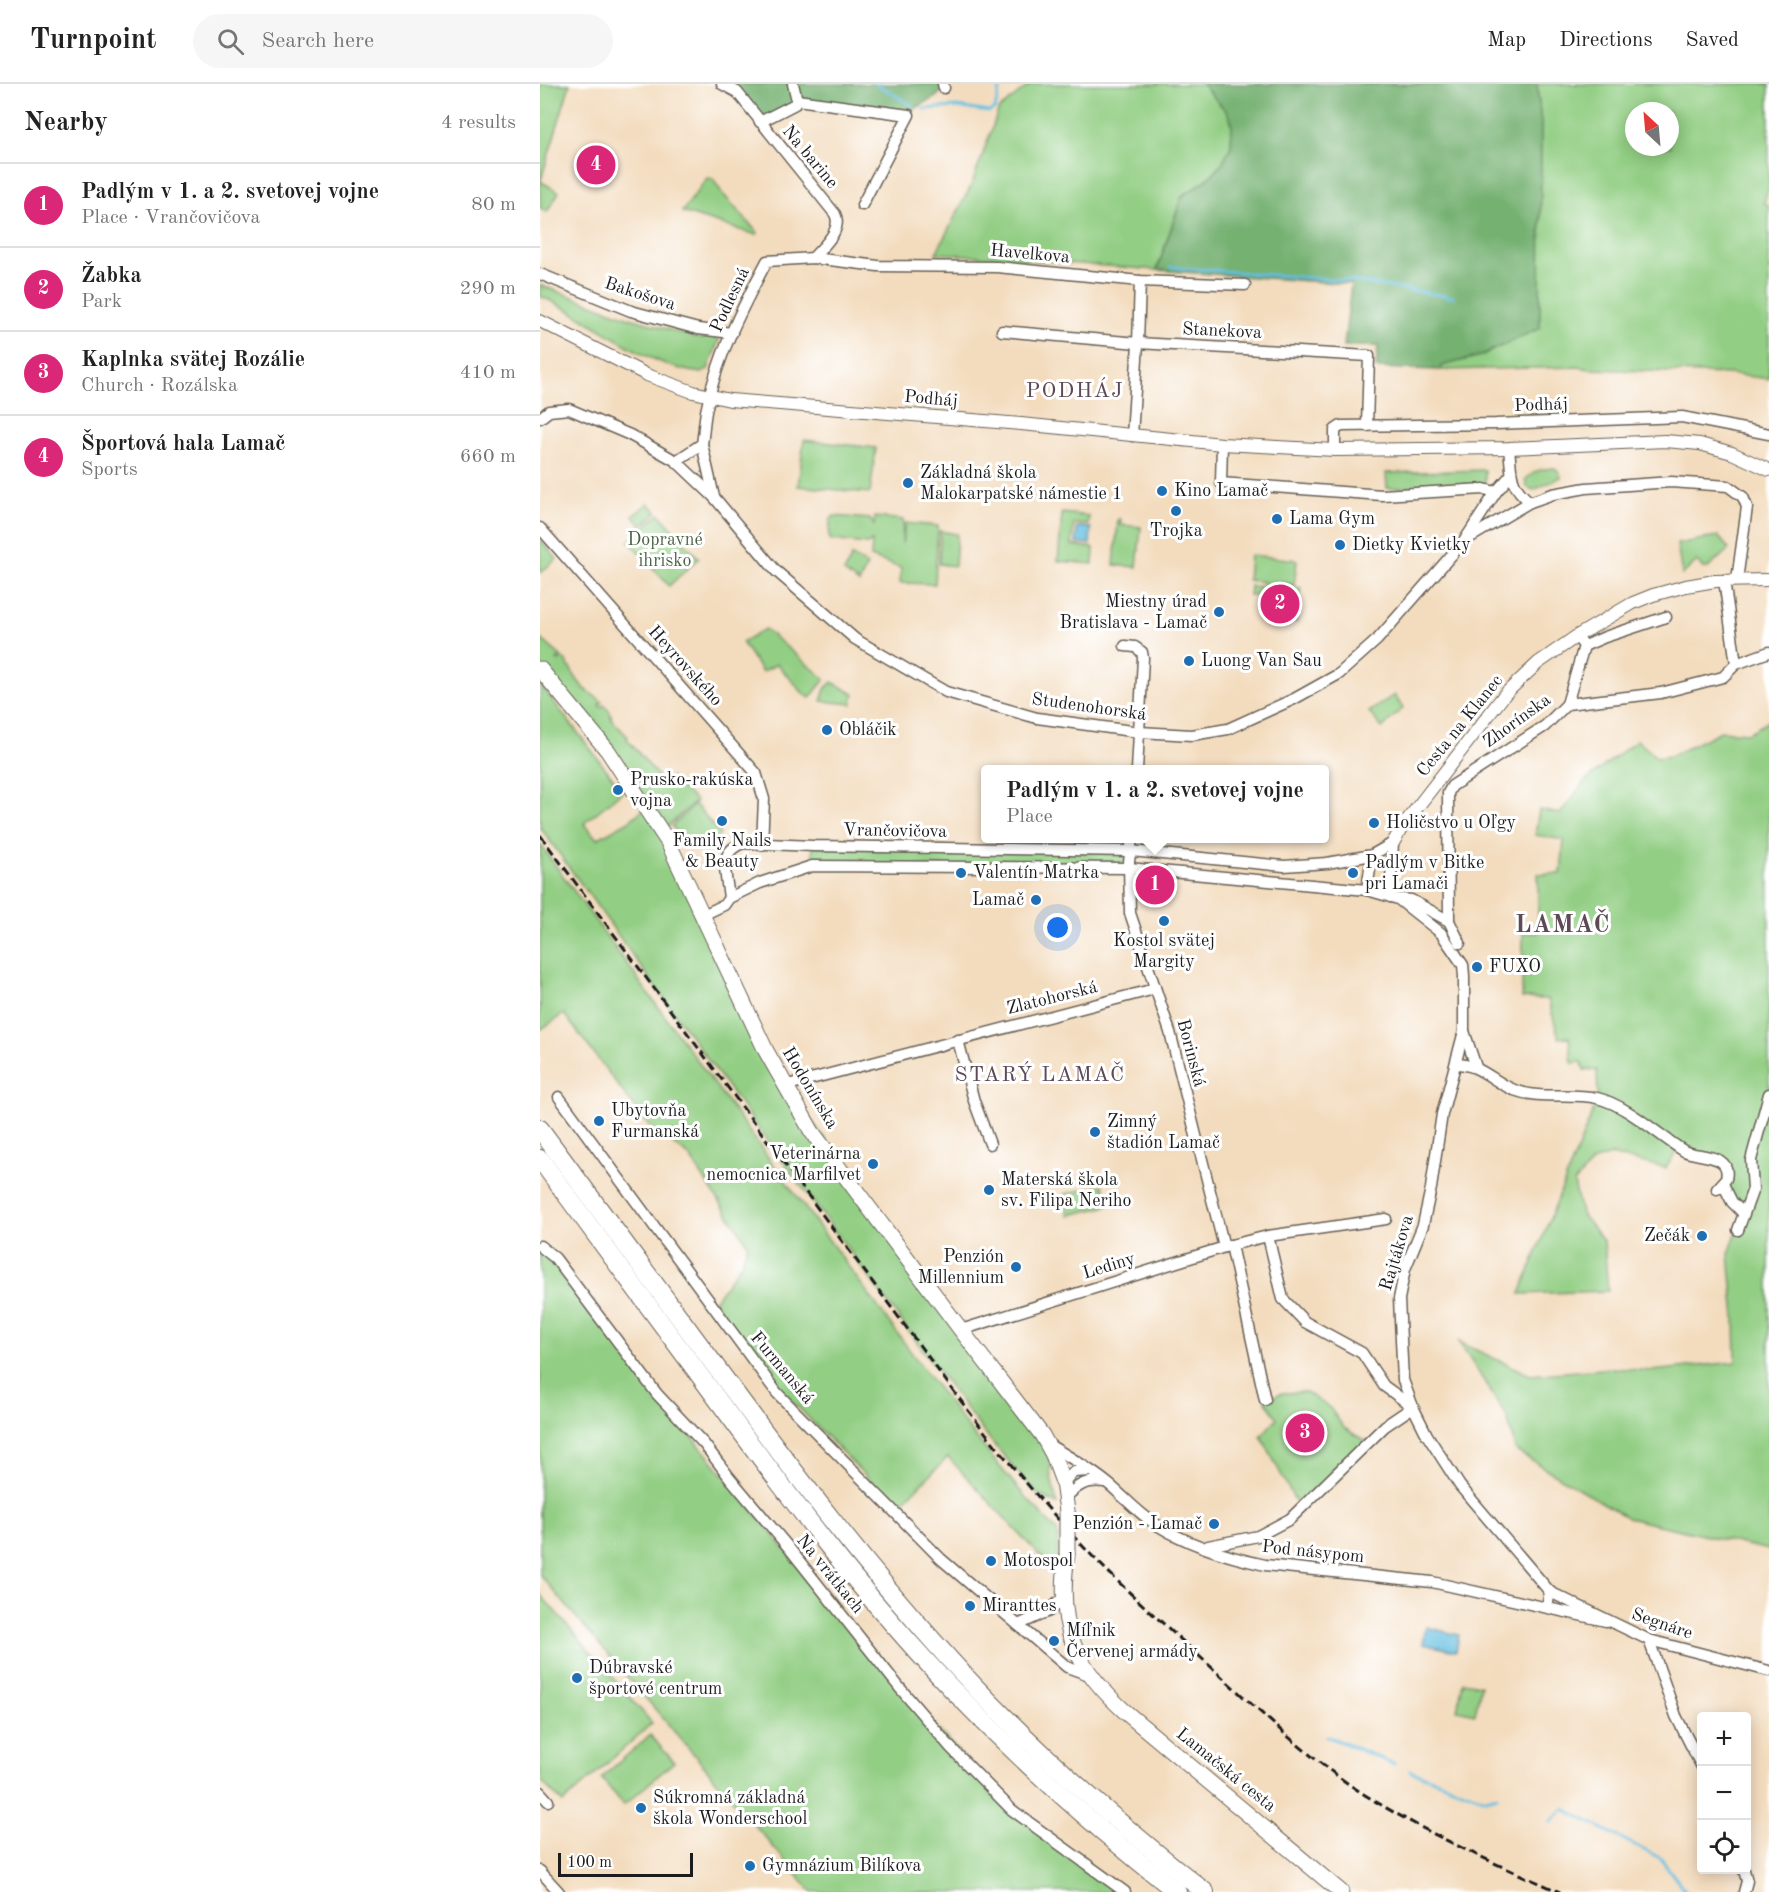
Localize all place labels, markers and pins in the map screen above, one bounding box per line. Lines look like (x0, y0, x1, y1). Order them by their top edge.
pin: 4 (576, 142, 616, 188)
place label: Základná škola Malokarpatské námestie 1 (920, 464, 1122, 503)
marker: Základná škola Malokarpatské námestie 1 (901, 476, 915, 490)
place label: Kino Lamač (1174, 482, 1268, 500)
marker: Kino Lamač (1155, 484, 1169, 498)
marker: Trojka (1169, 504, 1183, 518)
place label: Lama Gym (1289, 510, 1375, 528)
marker: Lama Gym (1270, 512, 1284, 526)
place label: Trojka (1149, 522, 1203, 540)
place label: Dietky Kvietky (1352, 536, 1471, 554)
marker: Dietky Kvietky (1333, 538, 1347, 552)
pin: 2 (1260, 582, 1300, 626)
place label: Miestny úrad Bratislava - Lamač (1060, 593, 1207, 632)
marker: Miestny úrad Bratislava - Lamač (1212, 605, 1226, 619)
place label: Luong Van Sau (1201, 652, 1322, 670)
marker: Luong Van Sau (1182, 654, 1196, 668)
place label: Obláčik (839, 721, 897, 739)
marker: Obláčik (820, 723, 834, 737)
place label: Prusko-rakúska vojna (630, 771, 753, 810)
marker: Prusko-rakúska vojna (611, 783, 625, 797)
marker: Family Nails & Beauty (715, 814, 729, 828)
place label: Holičstvo u Oľgy (1386, 814, 1516, 832)
marker: Holičstvo u Oľgy (1367, 816, 1381, 830)
place label: Family Nails & Beauty (673, 832, 772, 871)
place label: Padlým v Bitke pri Lamači (1365, 854, 1484, 893)
pin: 1 (1136, 862, 1174, 908)
place label: Valentín Matrka (973, 864, 1099, 882)
marker: Valentín Matrka (954, 866, 968, 880)
marker: Padlým v Bitke pri Lamači (1346, 866, 1360, 880)
place label: Lamač (972, 891, 1024, 909)
marker: Lamač (1029, 893, 1043, 907)
marker: Kostol svätej Margity (1157, 914, 1171, 928)
place label: Kostol svätej Margity (1113, 932, 1215, 971)
place label: FUXO (1489, 958, 1541, 976)
marker: FUXO (1470, 960, 1484, 974)
place label: Ubytovňa Furmanská (611, 1102, 699, 1141)
place label: Zimný štadión Lamač (1107, 1113, 1220, 1152)
marker: Ubytovňa Furmanská (592, 1114, 606, 1128)
marker: Zimný štadión Lamač (1088, 1125, 1102, 1139)
place label: Veterinárna nemocnica Marfilvet (707, 1145, 861, 1184)
marker: Veterinárna nemocnica Marfilvet (866, 1157, 880, 1171)
place label: Materská škola sv. Filipa Neriho (1001, 1171, 1132, 1210)
marker: Materská škola sv. Filipa Neriho (982, 1183, 996, 1197)
place label: Zečák (1644, 1227, 1690, 1245)
marker: Zečák (1695, 1229, 1709, 1243)
place label: Penzión Millennium (918, 1248, 1004, 1287)
marker: Penzión Millennium (1009, 1260, 1023, 1274)
pin: 3 (1286, 1410, 1324, 1456)
place label: Penzión - Lamač (1073, 1515, 1202, 1533)
marker: Penzión - Lamač (1207, 1517, 1221, 1531)
place label: Motospol (1003, 1552, 1073, 1570)
marker: Motospol (984, 1554, 998, 1568)
place label: Miranttes (982, 1597, 1057, 1615)
marker: Miranttes (963, 1599, 977, 1613)
place label: Míľnik Červenej armády (1066, 1622, 1198, 1661)
marker: Míľnik Červenej armády (1047, 1634, 1061, 1648)
place label: Dúbravské športové centrum (589, 1659, 722, 1698)
marker: Dúbravské športové centrum (570, 1671, 584, 1685)
place label: Súkromná základná škola Wonderschool (653, 1789, 807, 1828)
marker: Súkromná základná škola Wonderschool (634, 1801, 648, 1815)
place label: Gymnázium Bilíkova (762, 1857, 922, 1875)
marker: Gymnázium Bilíkova (743, 1859, 757, 1873)

